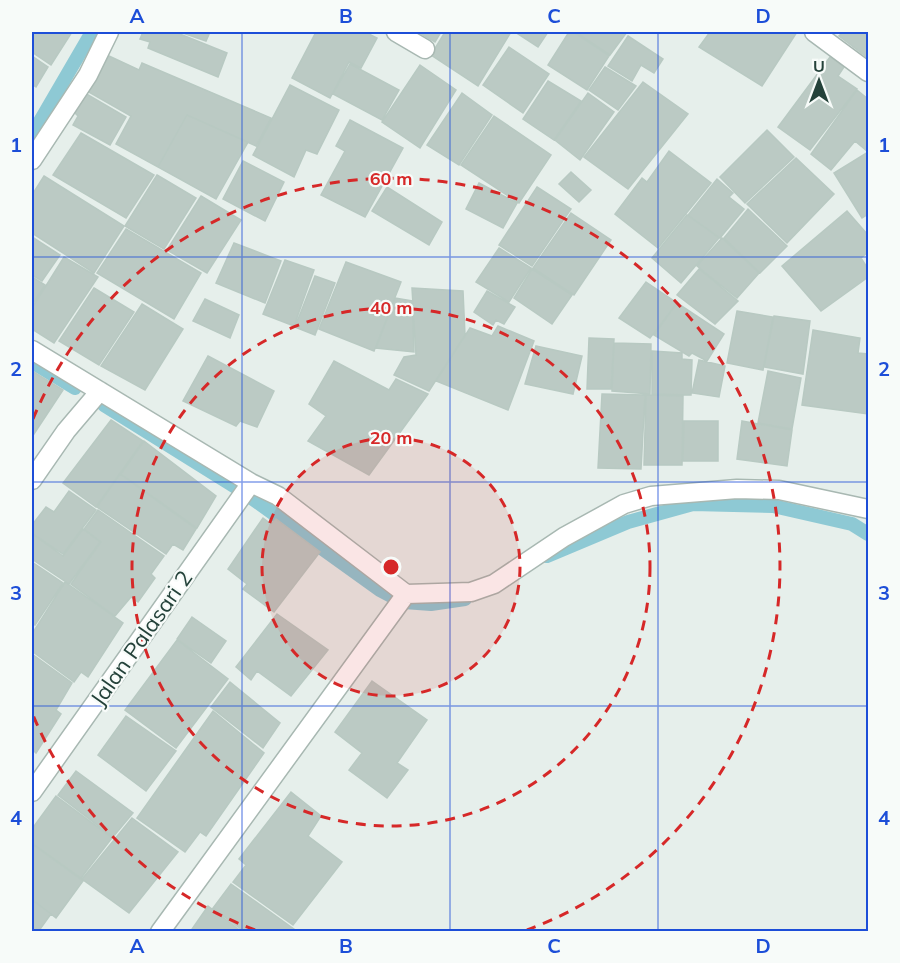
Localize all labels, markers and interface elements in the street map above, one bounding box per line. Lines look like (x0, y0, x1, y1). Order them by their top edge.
text: A (130, 3, 145, 28)
text: B (339, 3, 353, 28)
text: C (547, 3, 561, 28)
text: D (755, 3, 771, 28)
north arrow (789, 51, 849, 111)
text: U (813, 56, 825, 76)
text: 1 (10, 132, 22, 157)
text: 1 (878, 132, 890, 157)
text: 60 m (370, 167, 412, 190)
text: 40 m (370, 296, 412, 319)
text: 2 (10, 356, 22, 381)
text: 2 (878, 356, 890, 381)
text: 20 m (370, 426, 412, 449)
centre of rings (381, 557, 401, 577)
street label: Jalan Palasari 2 (84, 565, 198, 711)
text: 3 (10, 580, 22, 605)
text: 3 (878, 580, 890, 605)
text: 4 (10, 805, 22, 830)
text: 4 (878, 805, 890, 830)
text: A (130, 933, 145, 958)
text: B (339, 933, 353, 958)
text: C (547, 933, 561, 958)
text: D (755, 933, 771, 958)

